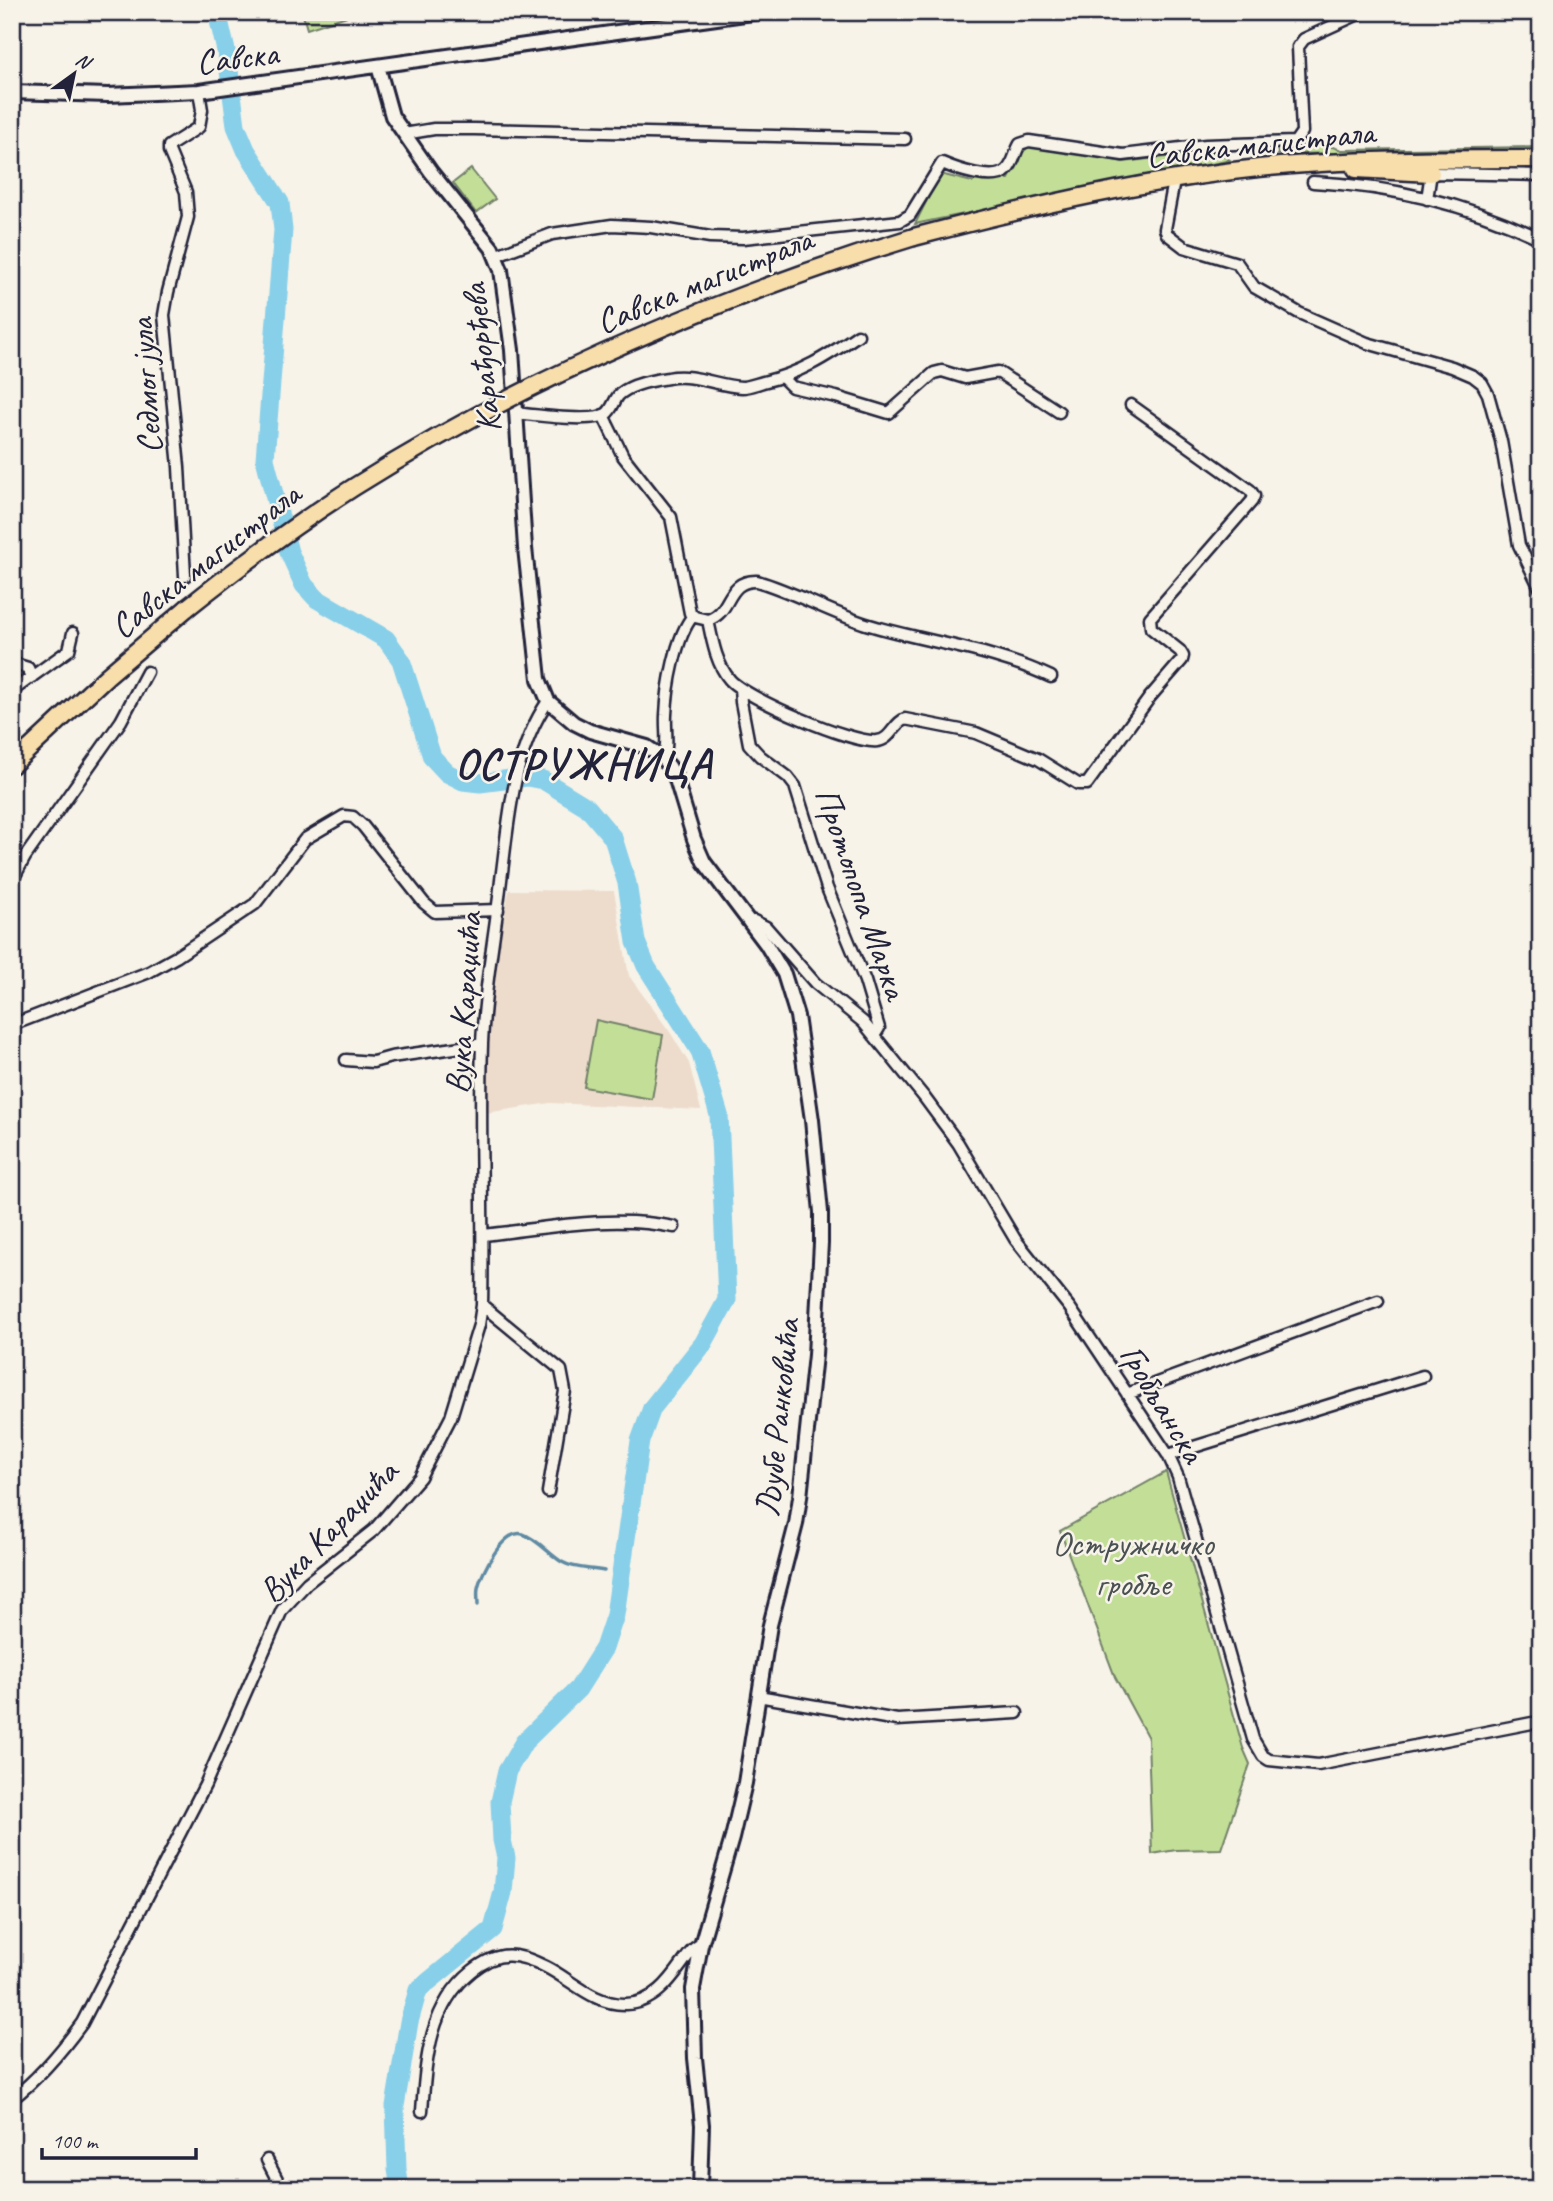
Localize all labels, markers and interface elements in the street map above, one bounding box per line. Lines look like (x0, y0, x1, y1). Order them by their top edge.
street label: Савска (194, 30, 282, 85)
north arrow (38, 38, 108, 108)
text: N (71, 47, 97, 76)
street label: Савска магистрала (1144, 109, 1379, 178)
street label: Савска магистрала (589, 216, 821, 344)
street label: Карађорђева (451, 279, 512, 435)
street label: Седмог јула (118, 315, 173, 455)
street label: Савска магистрала (101, 470, 312, 649)
district label: ОСТРУЖНИЦА (455, 738, 713, 791)
street label: Протопопа Марка (804, 781, 920, 1007)
street label: Вука Караџића (435, 908, 492, 1095)
street label: Љубе Ранковића (745, 1314, 811, 1519)
street label: Гробљанска (1110, 1336, 1217, 1473)
street label: Вука Караџића (249, 1448, 410, 1612)
park label: Остружничко гробље (1052, 1521, 1215, 1606)
scale bar (42, 2117, 196, 2161)
text: 100 m (52, 2128, 99, 2154)

